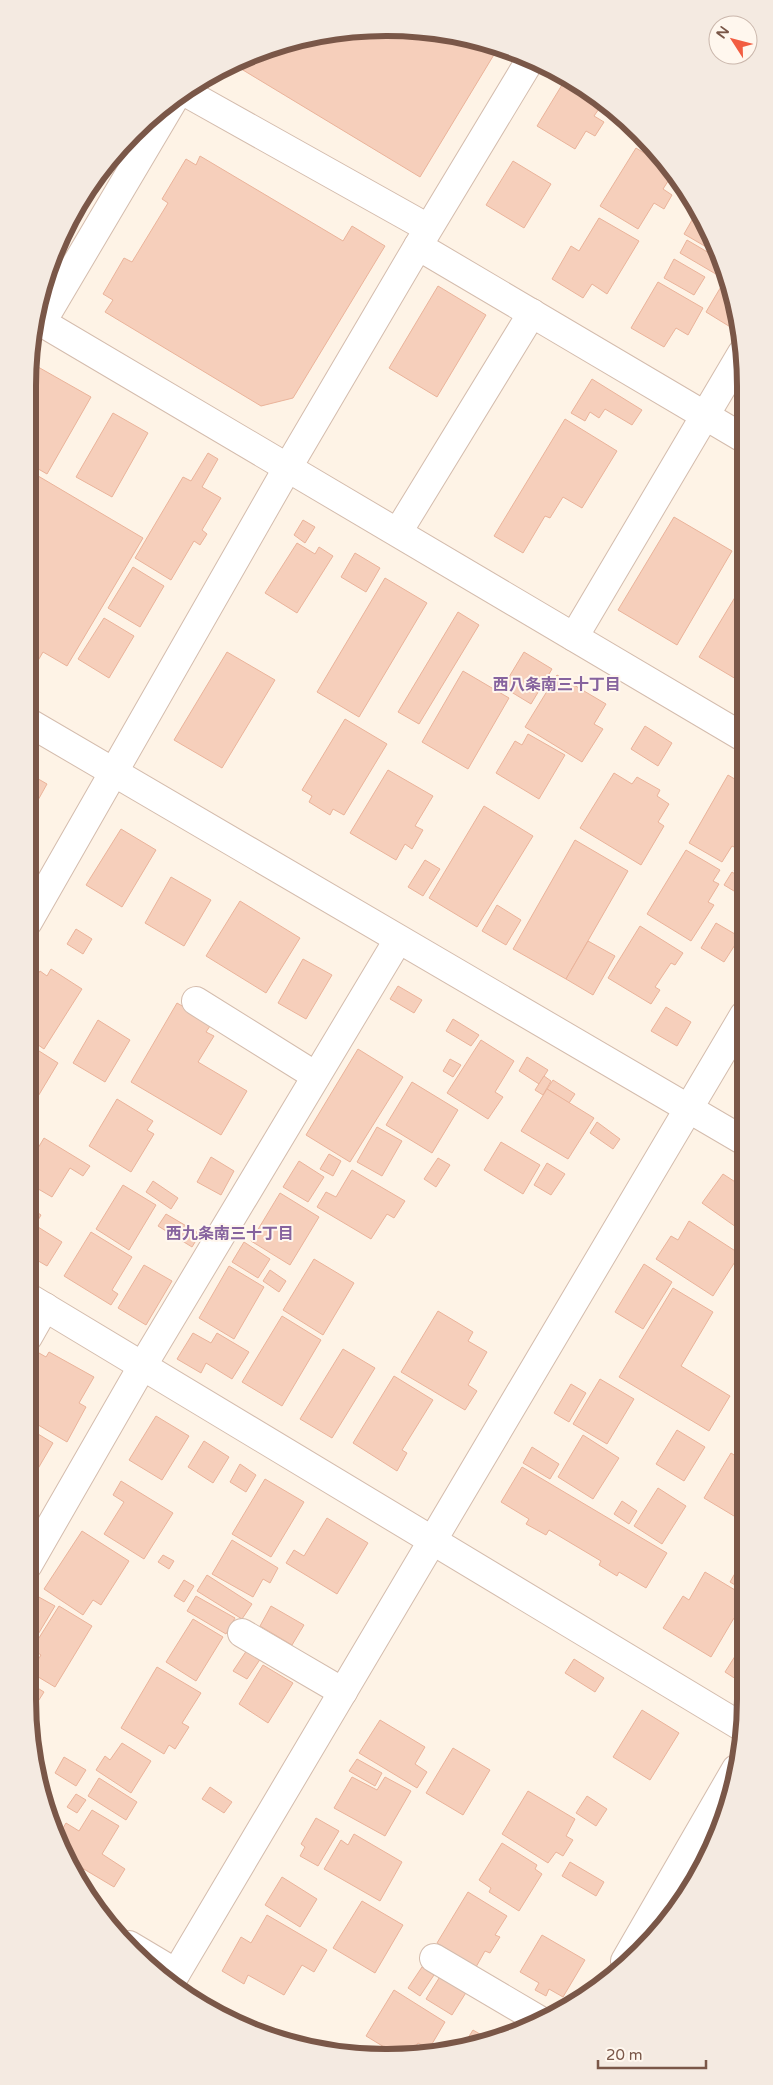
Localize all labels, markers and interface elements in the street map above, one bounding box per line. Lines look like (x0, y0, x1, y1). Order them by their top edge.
north arrow (708, 15, 758, 65)
text: N (713, 23, 733, 42)
district label: 西八条南三十丁目 (493, 675, 621, 695)
district label: 西九条南三十丁目 (166, 1224, 294, 1244)
scale bar (598, 2038, 706, 2070)
text: 20 m (606, 2046, 643, 2064)

